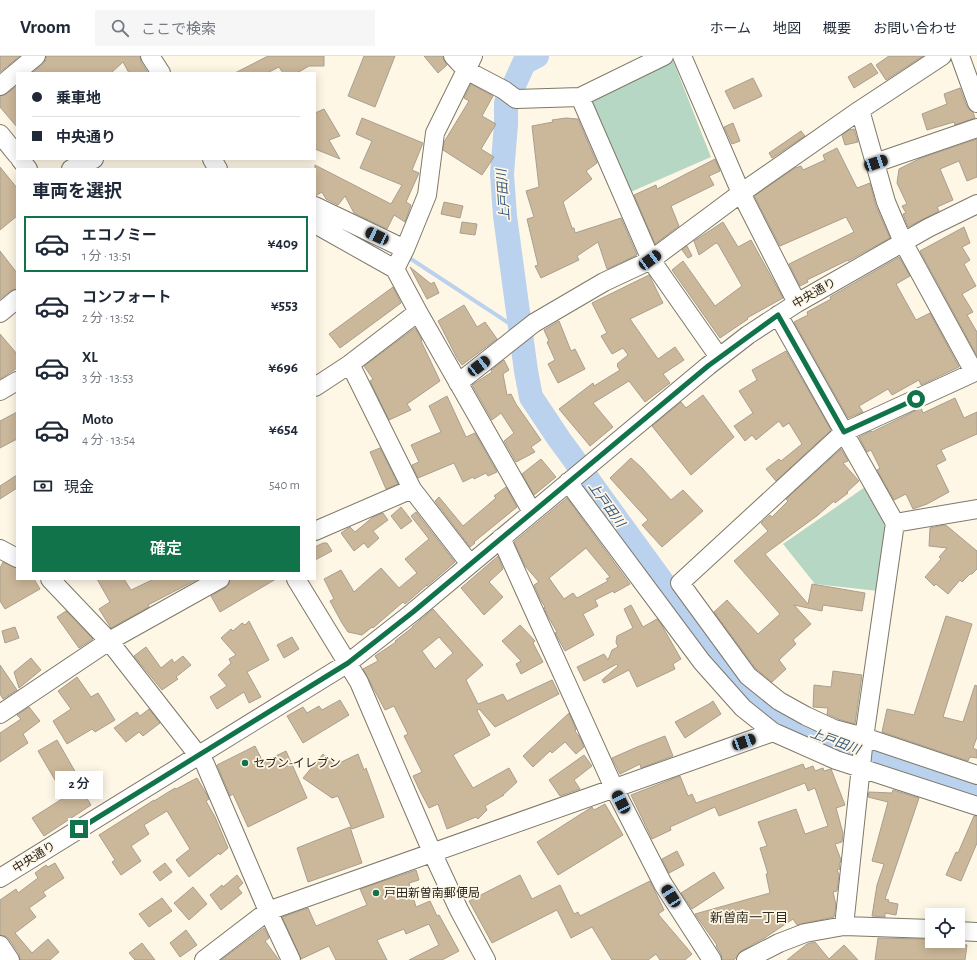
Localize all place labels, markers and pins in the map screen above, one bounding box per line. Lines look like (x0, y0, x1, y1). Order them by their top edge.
place label: セブン-イレブン (253, 756, 341, 769)
marker: セブン-イレブン (240, 758, 250, 768)
place label: 戸田新曽南郵便局 (384, 886, 480, 899)
marker: 戸田新曽南郵便局 (371, 888, 381, 898)

